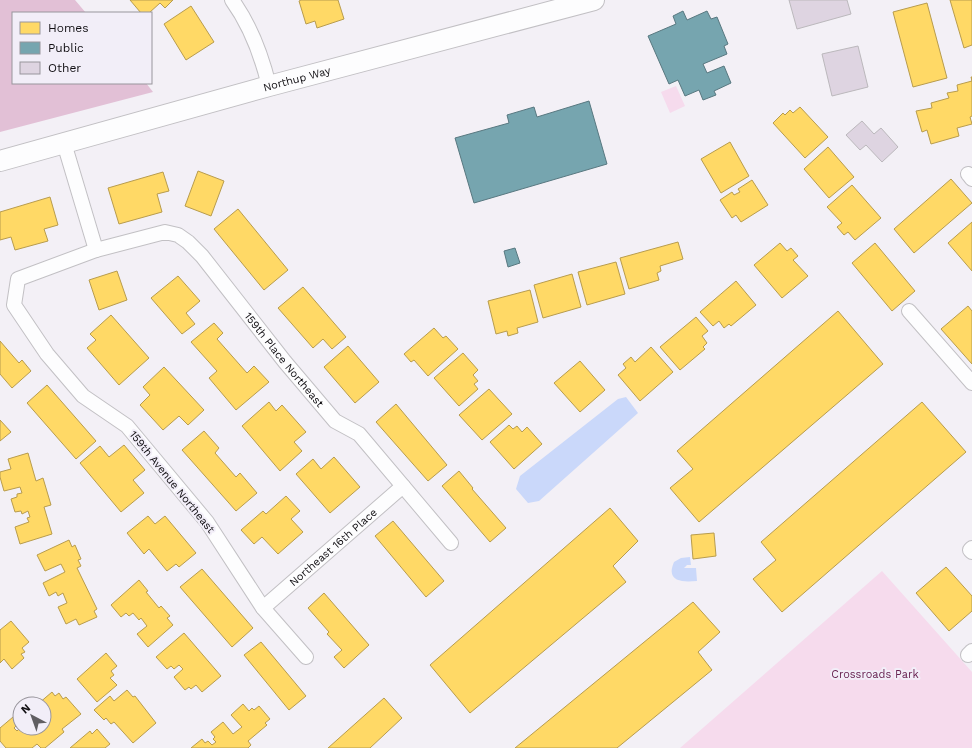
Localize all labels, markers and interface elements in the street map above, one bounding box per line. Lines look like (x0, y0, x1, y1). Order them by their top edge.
legend (12, 12, 152, 84)
text: Homes (48, 21, 89, 35)
text: Public (48, 41, 84, 55)
text: Other (48, 61, 81, 75)
street label: Northup Way (262, 63, 332, 94)
street label: 159th Place Northeast (242, 310, 327, 410)
street label: 159th Avenue Northeast (127, 428, 218, 536)
street label: Northeast 16th Place (287, 505, 380, 589)
park label: Crossroads Park (831, 668, 919, 681)
north arrow (12, 696, 52, 736)
text: N (18, 701, 33, 716)

